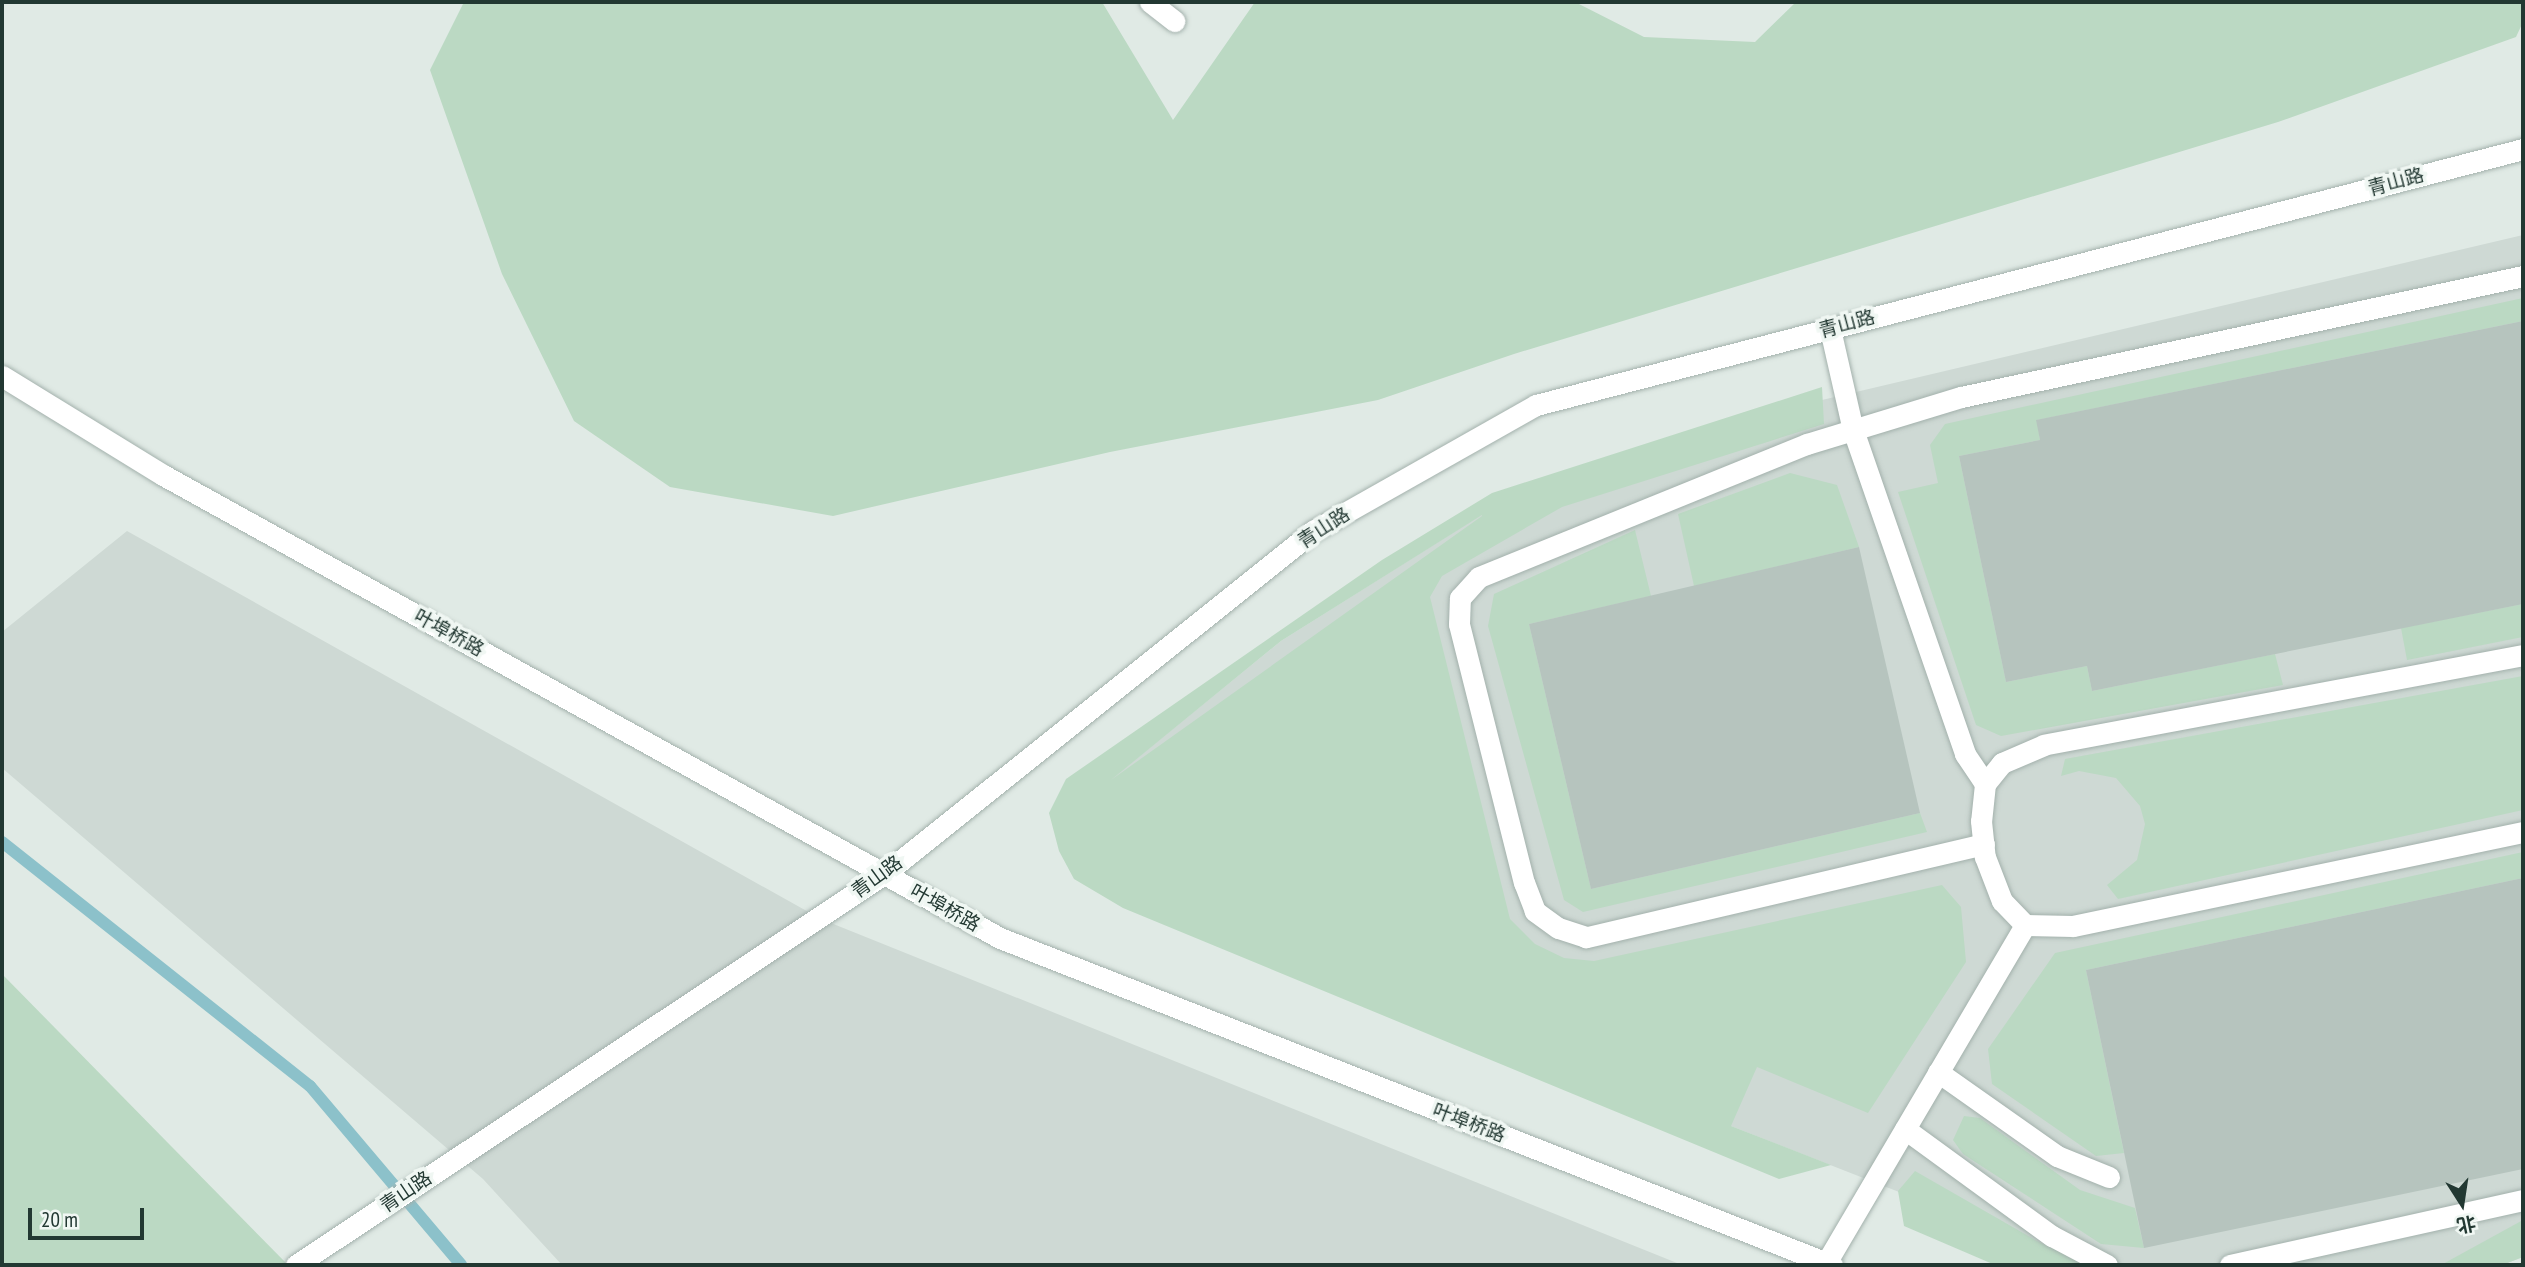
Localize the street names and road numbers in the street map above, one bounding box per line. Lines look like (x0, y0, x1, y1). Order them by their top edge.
street label: 青山路 (2366, 164, 2426, 200)
street label: 青山路 (1817, 306, 1877, 342)
street label: 青山路 (1294, 503, 1354, 553)
street label: 叶埠桥路 (410, 605, 488, 661)
street label: 青山路 (847, 851, 907, 903)
street label: 叶埠桥路 (906, 880, 984, 936)
street label: 叶埠桥路 (1429, 1099, 1509, 1147)
street label: 青山路 (376, 1167, 436, 1217)

